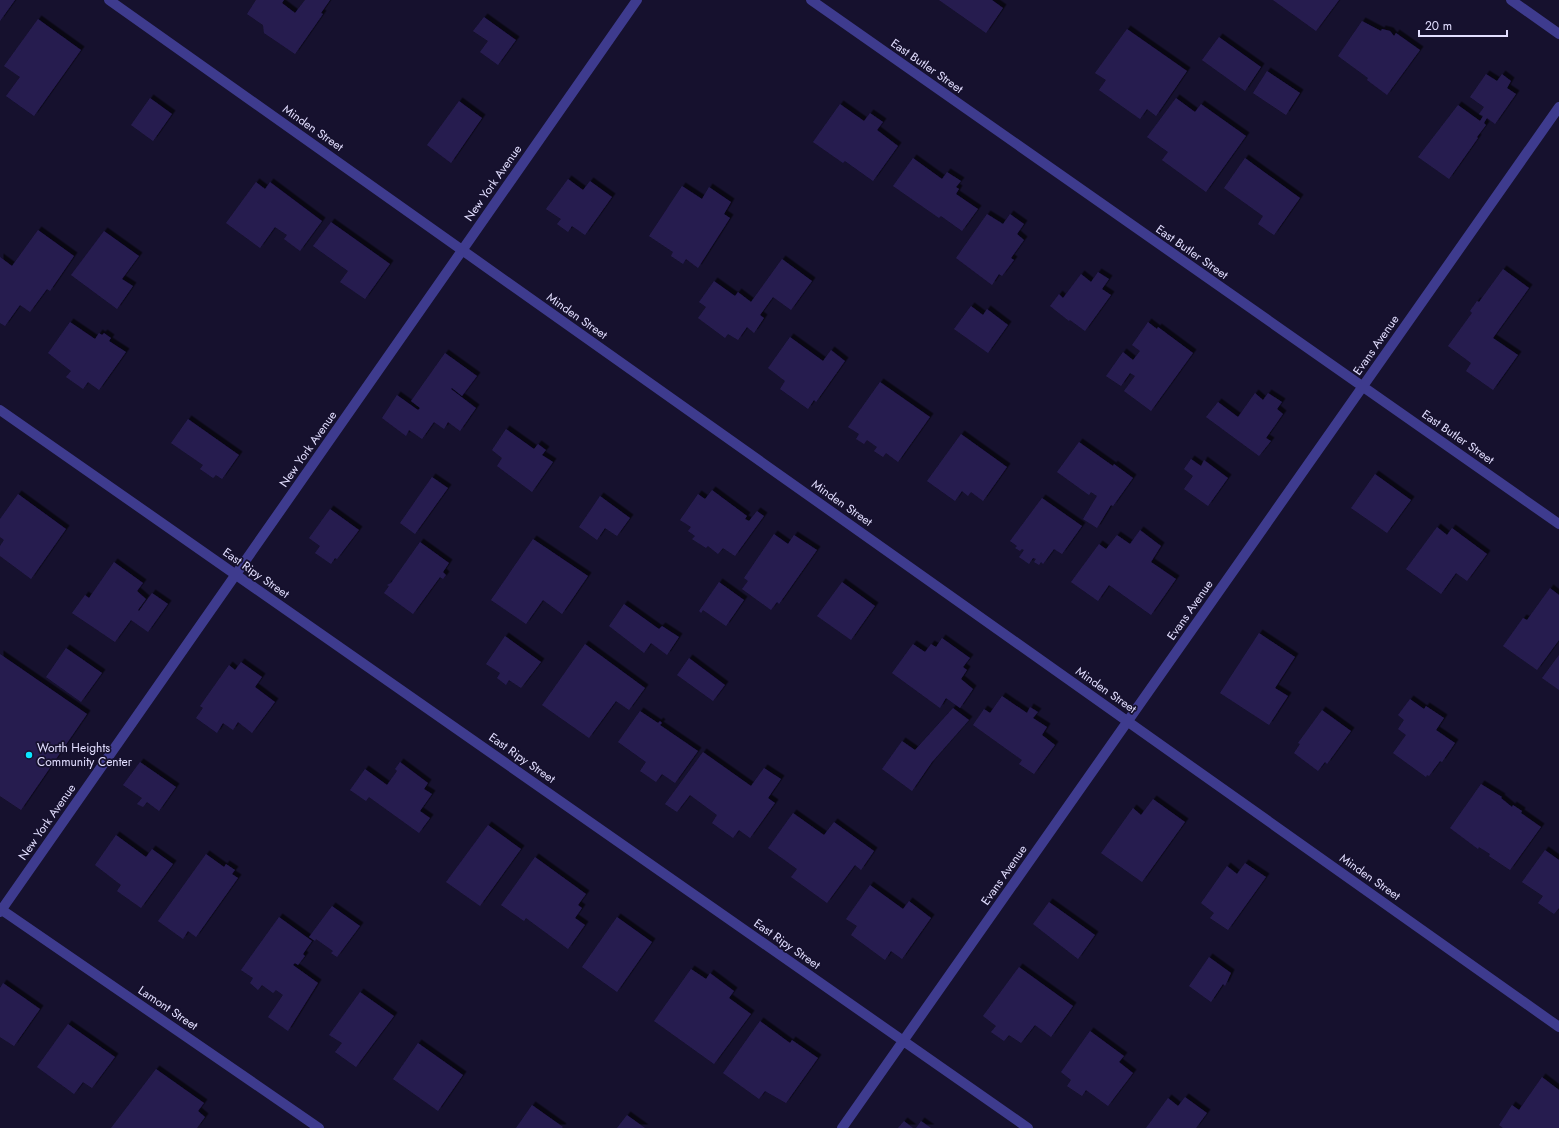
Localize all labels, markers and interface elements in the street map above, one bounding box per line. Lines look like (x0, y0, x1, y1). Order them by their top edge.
scale bar (1419, 12, 1507, 38)
text: 20 m (1425, 17, 1452, 35)
street label: East Butler Street (887, 34, 967, 98)
street label: Minden Street (279, 100, 347, 156)
street label: New York Avenue (460, 141, 526, 225)
street label: East Butler Street (1152, 220, 1232, 284)
street label: Minden Street (543, 288, 611, 344)
street label: Evans Avenue (1349, 311, 1403, 379)
street label: East Butler Street (1418, 405, 1498, 469)
street label: New York Avenue (275, 407, 341, 491)
street label: Minden Street (808, 475, 876, 531)
street label: East Ripy Street (219, 543, 293, 603)
street label: Evans Avenue (1163, 576, 1217, 644)
street label: Minden Street (1072, 662, 1140, 718)
street label: East Ripy Street (485, 728, 559, 788)
place label: Worth Heights Community Center (37, 739, 133, 771)
marker: Worth Heights Community Center (24, 750, 34, 760)
street label: New York Avenue (14, 780, 80, 864)
street label: Evans Avenue (977, 841, 1031, 909)
street label: Minden Street (1336, 849, 1404, 905)
street label: East Ripy Street (750, 914, 824, 974)
street label: Lamont Street (135, 981, 202, 1035)

